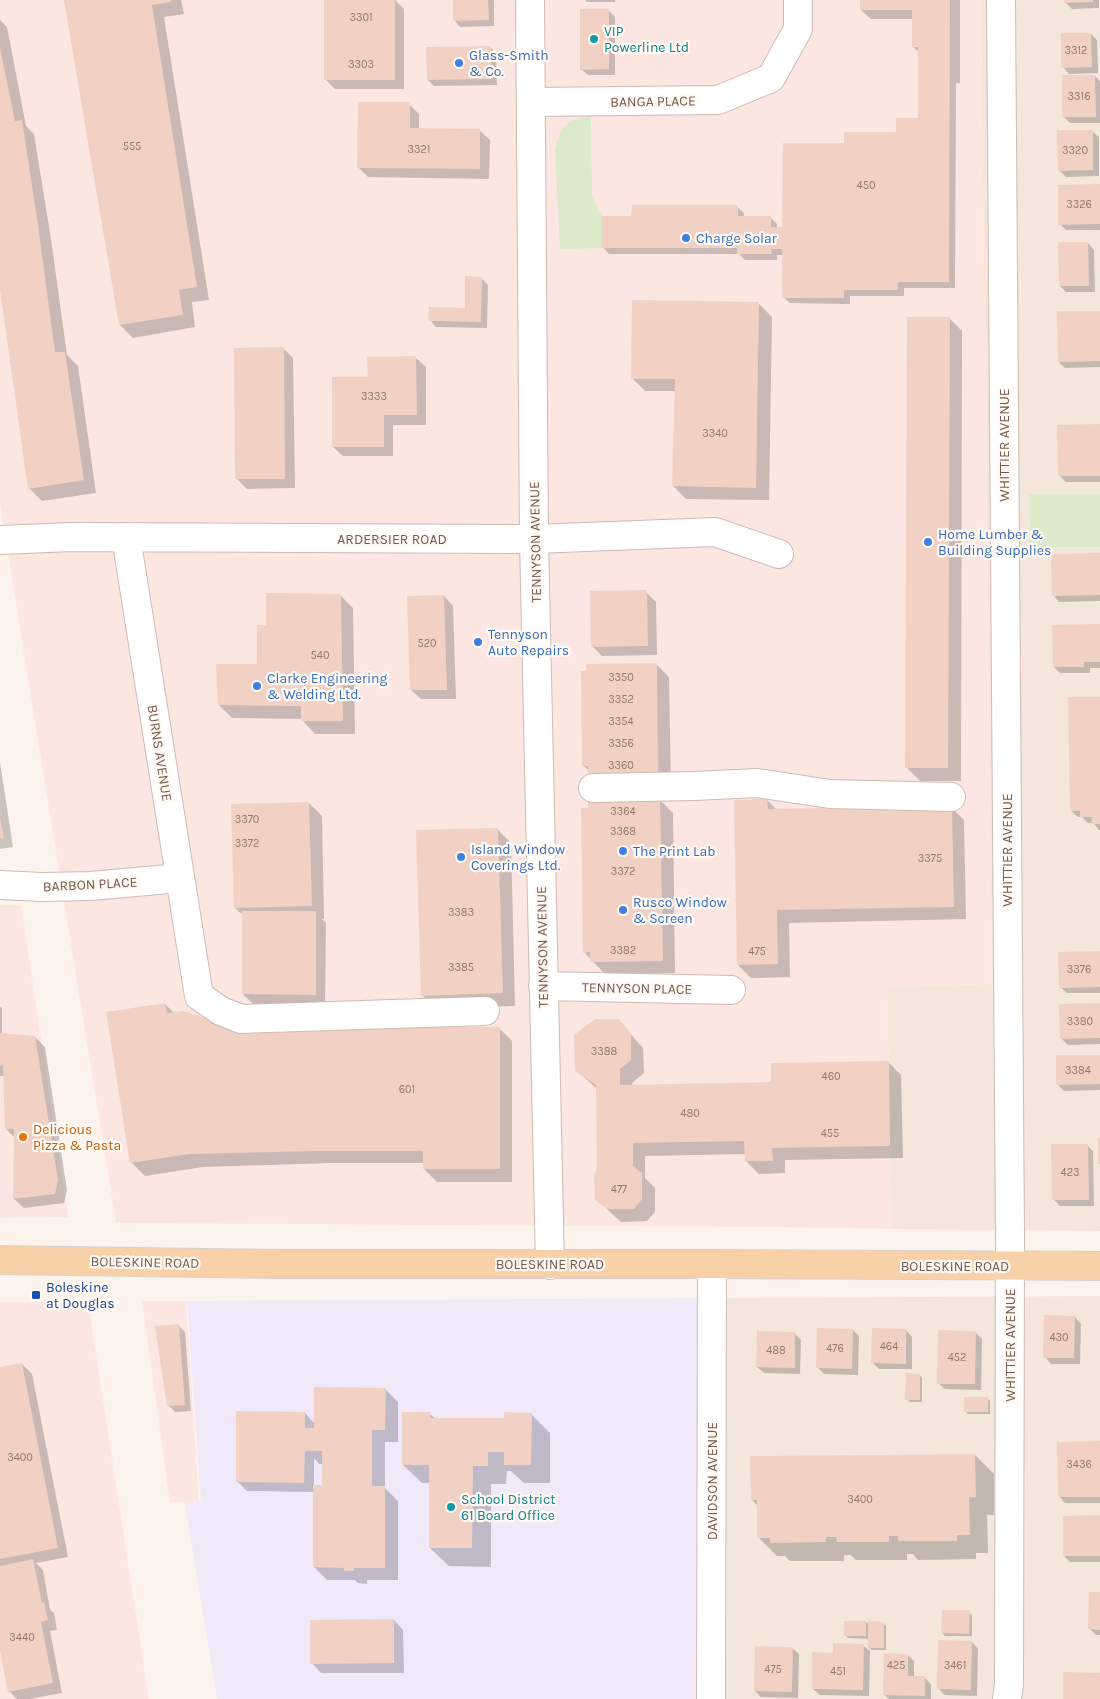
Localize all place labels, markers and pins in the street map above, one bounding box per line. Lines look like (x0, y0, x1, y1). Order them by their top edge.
place label: VIP Powerline Ltd (604, 23, 689, 56)
marker: VIP Powerline Ltd (588, 33, 600, 45)
place label: Glass-Smith & Co. (469, 47, 549, 80)
marker: Glass-Smith & Co. (453, 57, 465, 69)
place label: Charge Solar (696, 230, 778, 247)
marker: Charge Solar (680, 232, 692, 244)
place label: Home Lumber & Building Supplies (938, 526, 1051, 559)
marker: Home Lumber & Building Supplies (922, 536, 934, 548)
place label: Tennyson Auto Repairs (488, 626, 569, 659)
marker: Tennyson Auto Repairs (472, 636, 484, 648)
place label: Clarke Engineering & Welding Ltd. (267, 670, 388, 703)
marker: Clarke Engineering & Welding Ltd. (251, 680, 263, 692)
place label: Island Window Coverings Ltd. (471, 841, 565, 874)
place label: The Print Lab (633, 843, 716, 860)
marker: The Print Lab (617, 845, 629, 857)
marker: Island Window Coverings Ltd. (455, 851, 467, 863)
place label: Rusco Window & Screen (633, 894, 727, 927)
marker: Rusco Window & Screen (617, 904, 629, 916)
place label: Delicious Pizza & Pasta (33, 1121, 121, 1154)
marker: Delicious Pizza & Pasta (17, 1131, 29, 1143)
place label: Boleskine at Douglas (46, 1279, 115, 1312)
marker: Boleskine at Douglas (30, 1289, 42, 1301)
place label: School District 61 Board Office (461, 1491, 555, 1524)
marker: School District 61 Board Office (445, 1501, 457, 1513)

